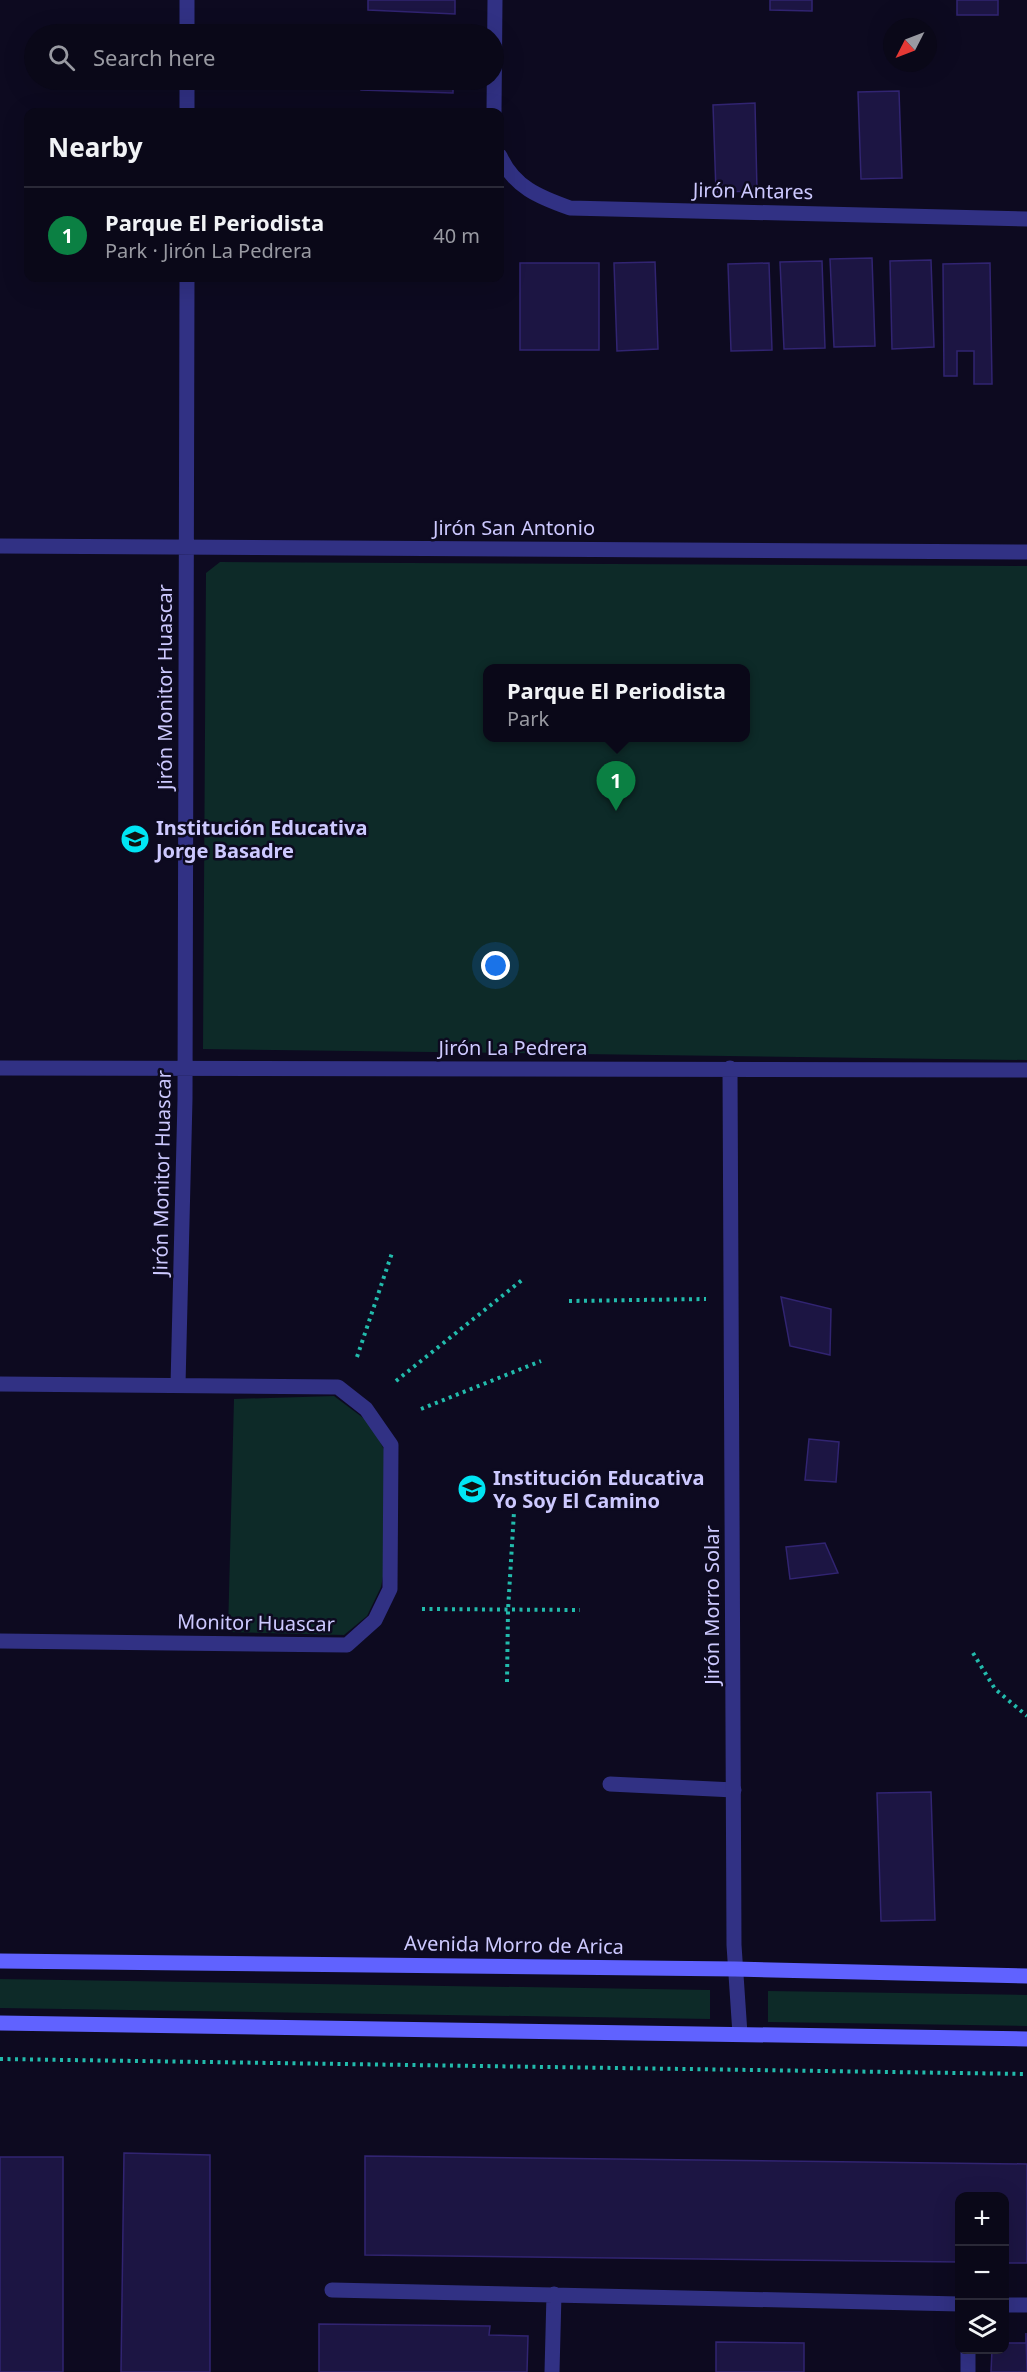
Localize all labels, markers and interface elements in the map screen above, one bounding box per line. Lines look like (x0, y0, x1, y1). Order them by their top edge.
north arrow (883, 18, 937, 72)
search box (24, 24, 504, 90)
icon: search (45, 41, 78, 74)
text: Search here (93, 42, 215, 72)
text: Nearby (48, 129, 143, 165)
street label: Jirón Antares (691, 176, 813, 205)
text: Parque El Periodista (105, 207, 324, 237)
text: 1 (62, 222, 73, 249)
text: 40 m (433, 222, 480, 249)
text: Park · Jirón La Pedrera (105, 237, 312, 264)
street label: Jirón San Antonio (431, 514, 595, 541)
street label: Jirón Monitor Huascar (151, 584, 178, 792)
popup (483, 664, 750, 742)
text: Parque El Periodista (507, 675, 726, 705)
text: Park (507, 705, 549, 732)
pin: 1 (596, 762, 636, 811)
place label: Institución Educativa Jorge Basadre (154, 814, 367, 864)
school or university icon: Institución Educativa Jorge Basadre (119, 823, 151, 855)
your location (481, 951, 510, 980)
street label: Jirón La Pedrera (437, 1034, 587, 1061)
street label: Jirón Monitor Huascar (146, 1070, 177, 1278)
place label: Institución Educativa Yo Soy El Camino (493, 1464, 704, 1514)
school or university icon: Institución Educativa Yo Soy El Camino (456, 1473, 488, 1505)
street label: Jirón Morro Solar (698, 1525, 725, 1687)
street label: Monitor Huascar (177, 1608, 335, 1637)
street label: Avenida Morro de Arica (404, 1929, 624, 1960)
map controls (955, 2192, 1009, 2354)
button: + (955, 2192, 1009, 2246)
button: − (955, 2246, 1009, 2300)
button: layers (955, 2300, 1009, 2354)

